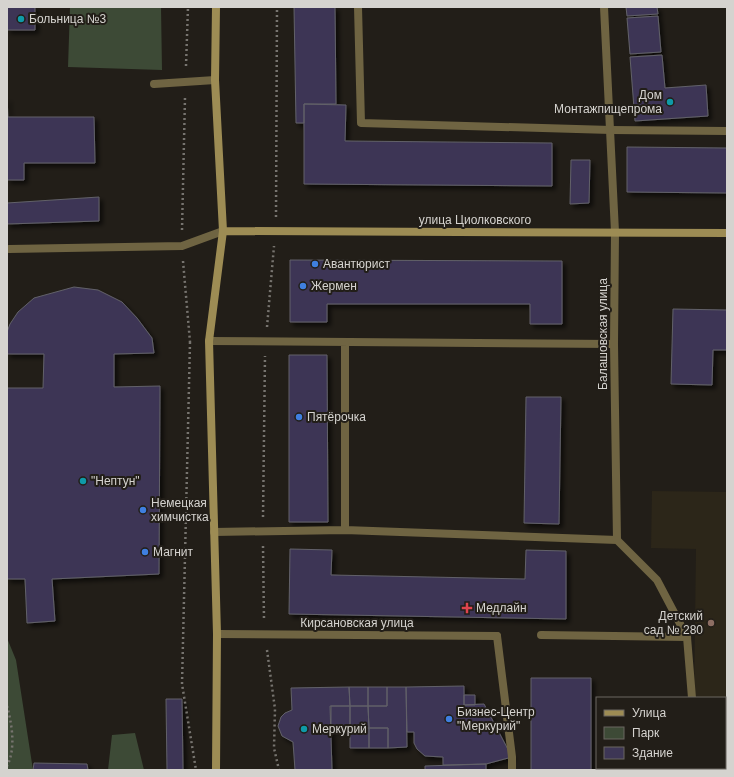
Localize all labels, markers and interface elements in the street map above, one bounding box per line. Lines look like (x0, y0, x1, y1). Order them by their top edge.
place label: Больница №3 (29, 12, 107, 26)
marker: Больница №3 (16, 14, 26, 24)
place label: Дом Монтажпищепрома (554, 88, 662, 116)
marker: Дом Монтажпищепрома (665, 97, 675, 107)
street label: улица Циолковского (419, 213, 532, 227)
place label: Авантюрист (323, 257, 390, 271)
marker: Авантюрист (310, 259, 320, 269)
street label: Балашовская улица (596, 278, 610, 390)
place label: Жермен (311, 279, 357, 293)
marker: Жермен (298, 281, 308, 291)
place label: Пятёрочка (307, 410, 366, 424)
marker: Пятёрочка (294, 412, 304, 422)
place label: "Нептун" (91, 474, 140, 488)
marker: "Нептун" (78, 476, 88, 486)
place label: Немецкая химчистка (151, 496, 209, 524)
marker: Немецкая химчистка (138, 505, 148, 515)
place label: Магнит (153, 545, 194, 559)
marker: Магнит (140, 547, 150, 557)
place label: Медлайн (476, 601, 527, 615)
marker: Медлайн (461, 602, 473, 614)
place label: Детский сад № 280 (644, 609, 703, 637)
street label: Кирсановская улица (300, 616, 414, 630)
marker: Детский сад № 280 (706, 618, 716, 628)
legend (596, 697, 726, 769)
place label: Бизнес-Центр "Меркурий" (457, 705, 535, 733)
text: Улица (632, 706, 666, 720)
marker: Бизнес-Центр "Меркурий" (444, 714, 454, 724)
place label: Меркурий (312, 722, 367, 736)
marker: Меркурий (299, 724, 309, 734)
text: Парк (632, 726, 660, 740)
text: Здание (632, 746, 673, 760)

